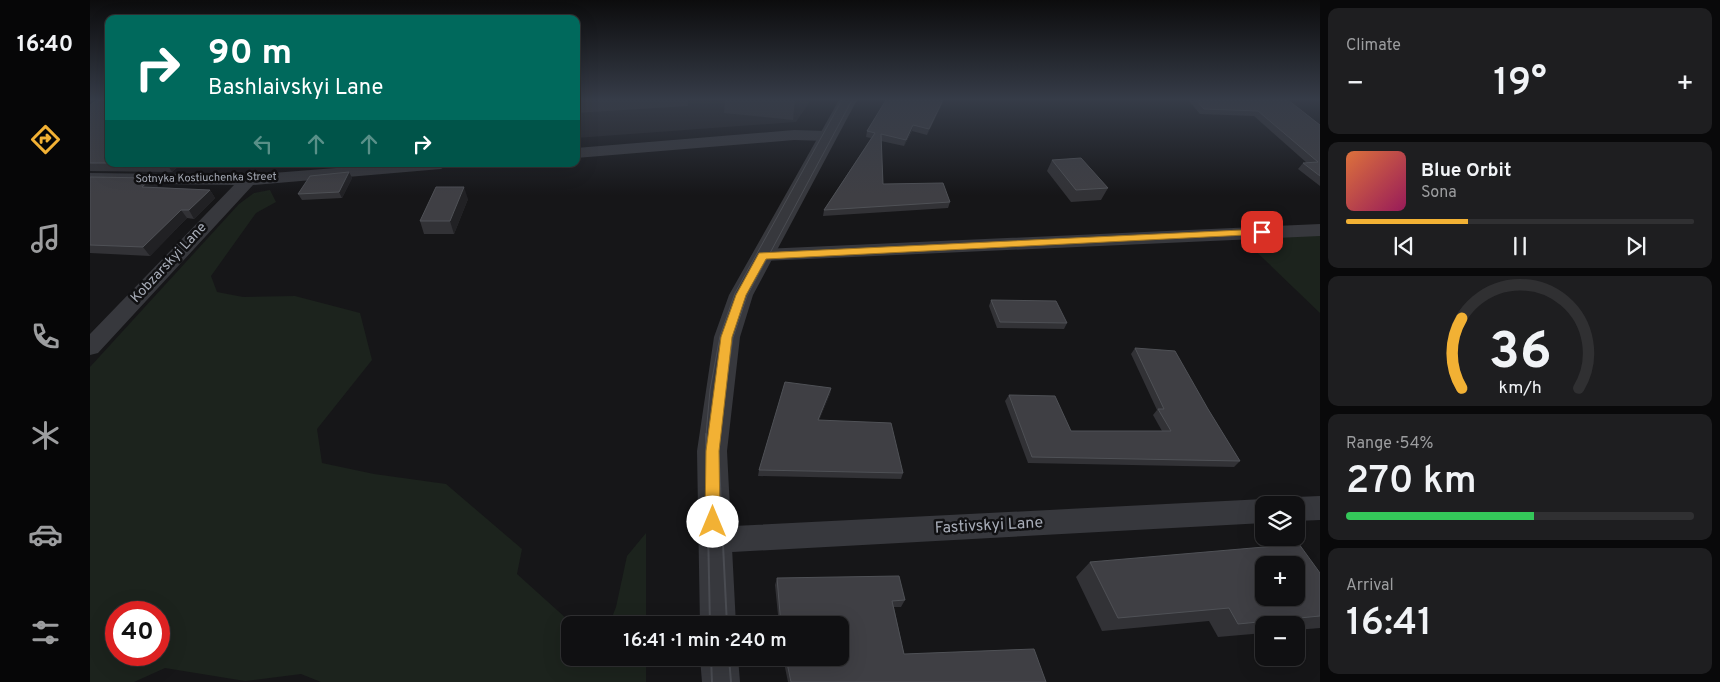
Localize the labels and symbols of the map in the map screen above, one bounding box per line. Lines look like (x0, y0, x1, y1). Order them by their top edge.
street label: Sotnyka Kostiuchenka Street (135, 170, 277, 186)
pin (1241, 211, 1283, 253)
street label: Kobzarskyi Lane (128, 219, 210, 307)
position arrow (686, 495, 738, 547)
street label: Fastivskyi Lane (934, 513, 1044, 539)
speed limit sign: 40 (105, 601, 170, 666)

